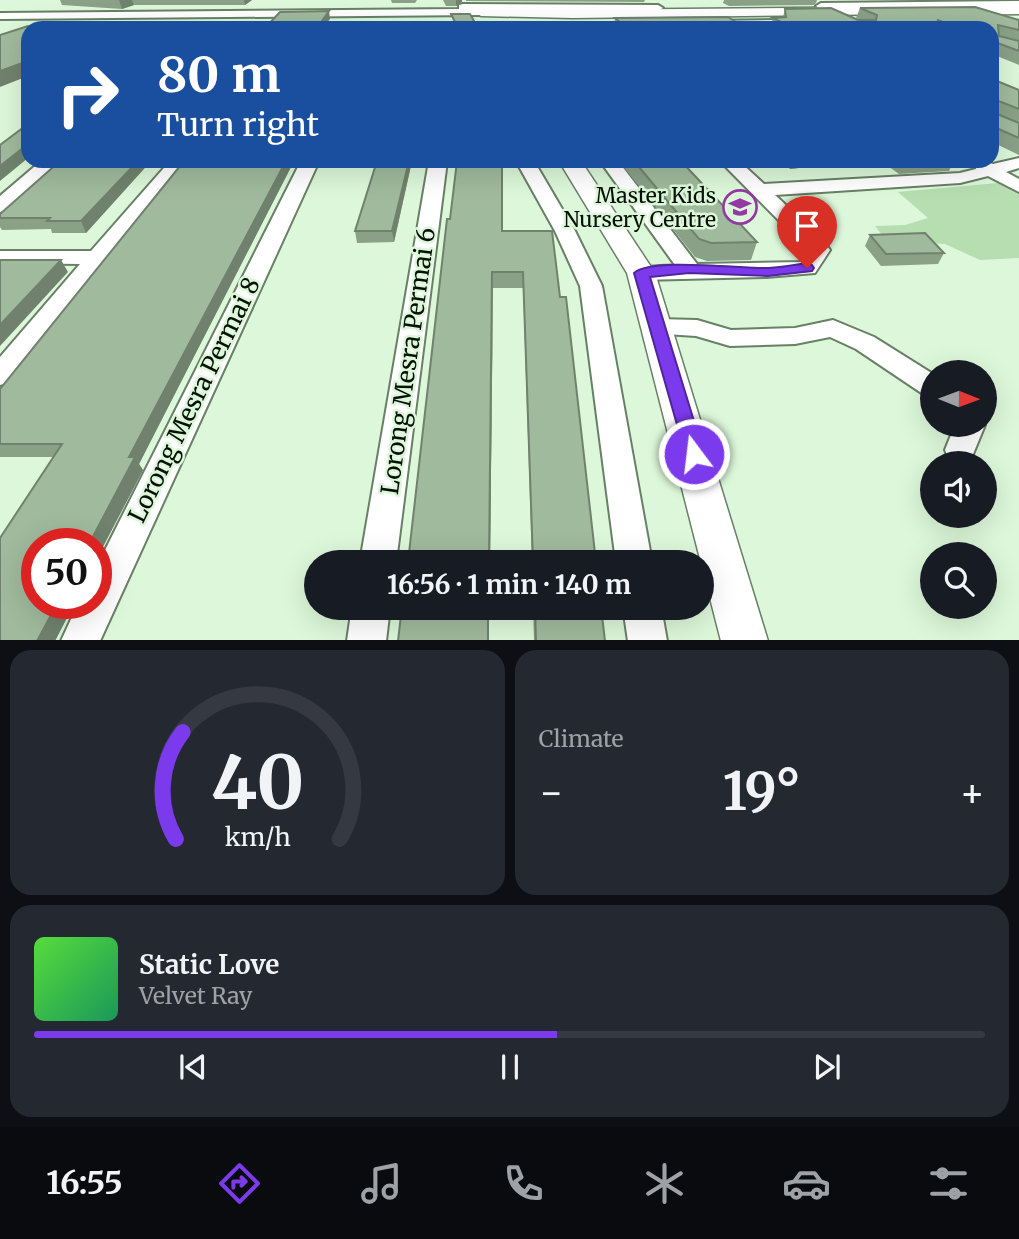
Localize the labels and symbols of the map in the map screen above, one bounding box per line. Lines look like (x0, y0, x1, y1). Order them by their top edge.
place label: Master Kids Nursery Centre (563, 182, 716, 233)
school or university icon: Master Kids Nursery Centre (721, 188, 759, 226)
pin (777, 196, 837, 268)
street label: Lorong Mesra Permai 6 (374, 226, 442, 496)
street label: Lorong Mesra Permai 8 (121, 272, 267, 528)
north arrow (920, 360, 998, 438)
position arrow (657, 417, 731, 491)
speed limit sign: 50 (21, 528, 112, 619)

